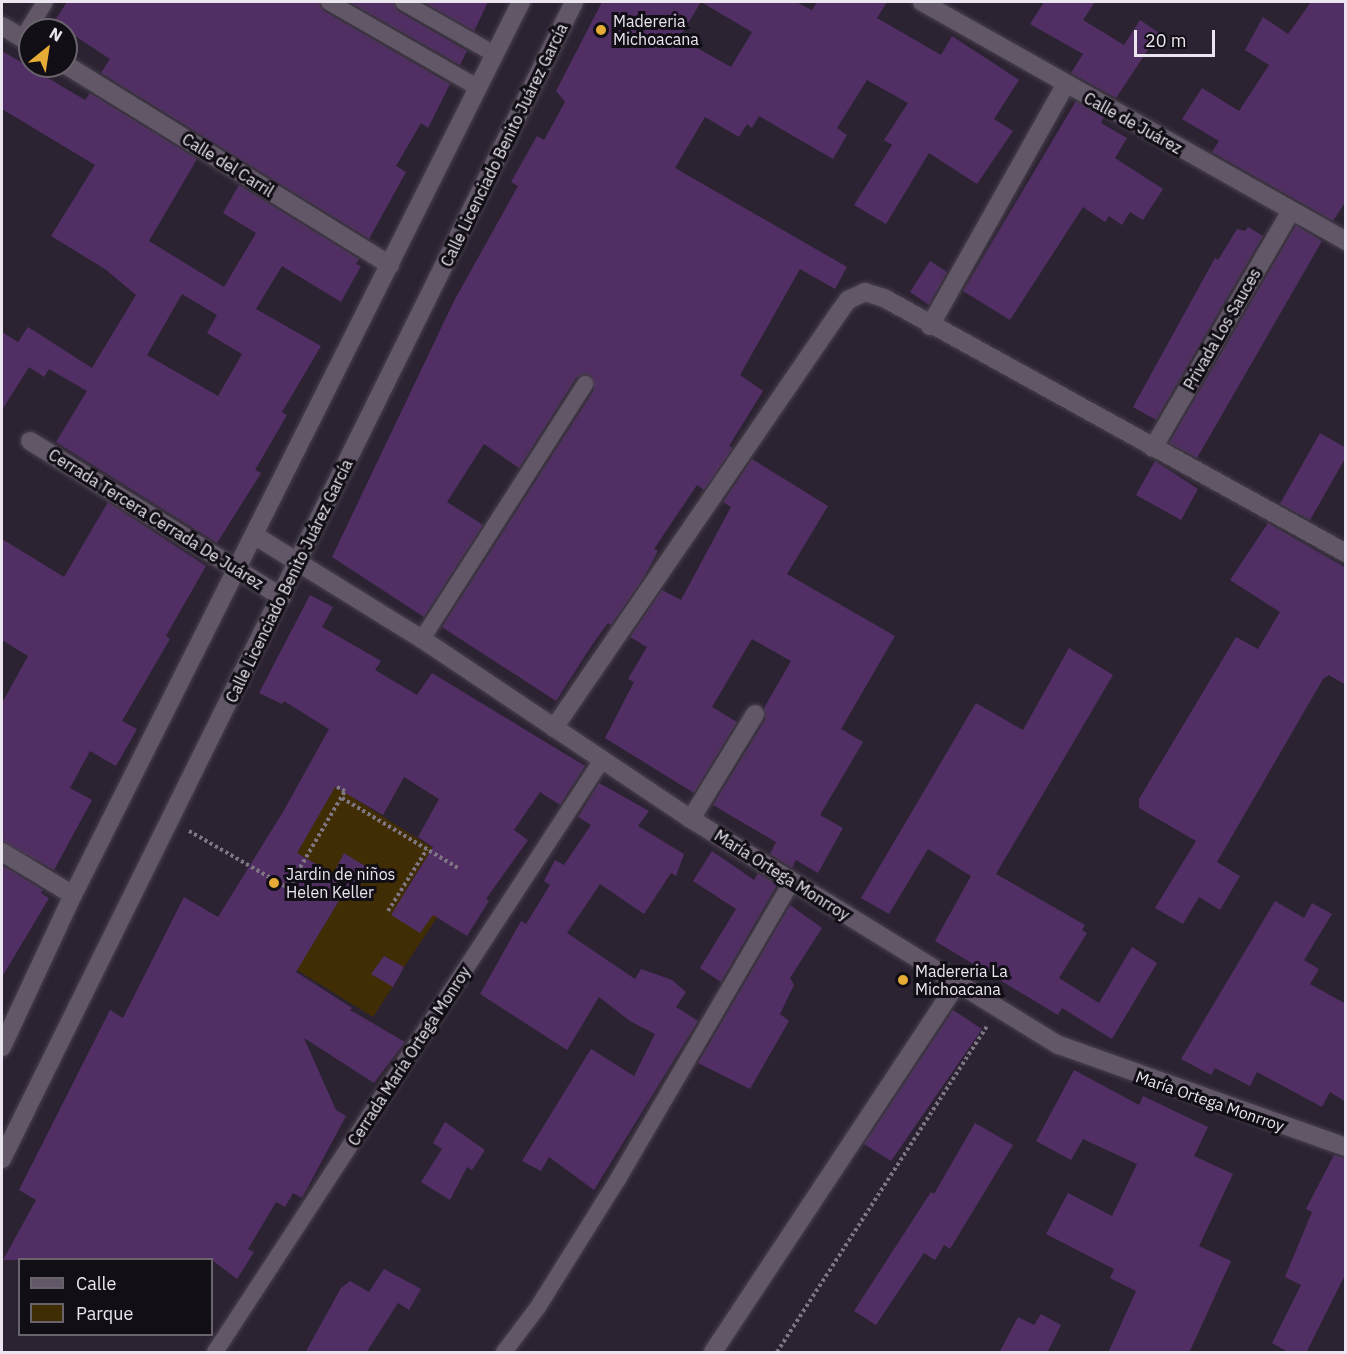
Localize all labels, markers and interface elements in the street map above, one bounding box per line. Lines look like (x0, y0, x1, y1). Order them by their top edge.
place label: Madereria Michoacana (613, 11, 699, 49)
north arrow (18, 18, 78, 78)
scale bar (1137, 18, 1218, 56)
street label: Calle Licenciado Benito Juárez García (437, 20, 571, 270)
text: N (46, 23, 66, 46)
marker: Madereria Michoacana (594, 23, 608, 37)
text: 20 m (1145, 29, 1187, 52)
street label: Calle de Juárez (1081, 88, 1185, 158)
street label: Calle del Carril (179, 129, 277, 201)
street label: Privada Los Sauces (1179, 265, 1265, 393)
street label: Cerrada Tercera Cerrada De Juárez (45, 445, 267, 593)
street label: Calle Licenciado Benito Juárez García (222, 456, 356, 706)
street label: María Ortega Monrroy (711, 826, 853, 924)
place label: Jardin de niños Helen Keller (286, 864, 395, 902)
marker: Jardin de niños Helen Keller (267, 876, 281, 890)
place label: Madereria La Michoacana (915, 961, 1008, 999)
street label: Cerrada María Ortega Monroy (344, 963, 474, 1149)
marker: Madereria La Michoacana (896, 973, 910, 987)
street label: María Ortega Monrroy (1133, 1067, 1287, 1135)
legend (18, 1258, 213, 1336)
text: Calle (76, 1272, 116, 1295)
text: Parque (76, 1302, 133, 1325)

